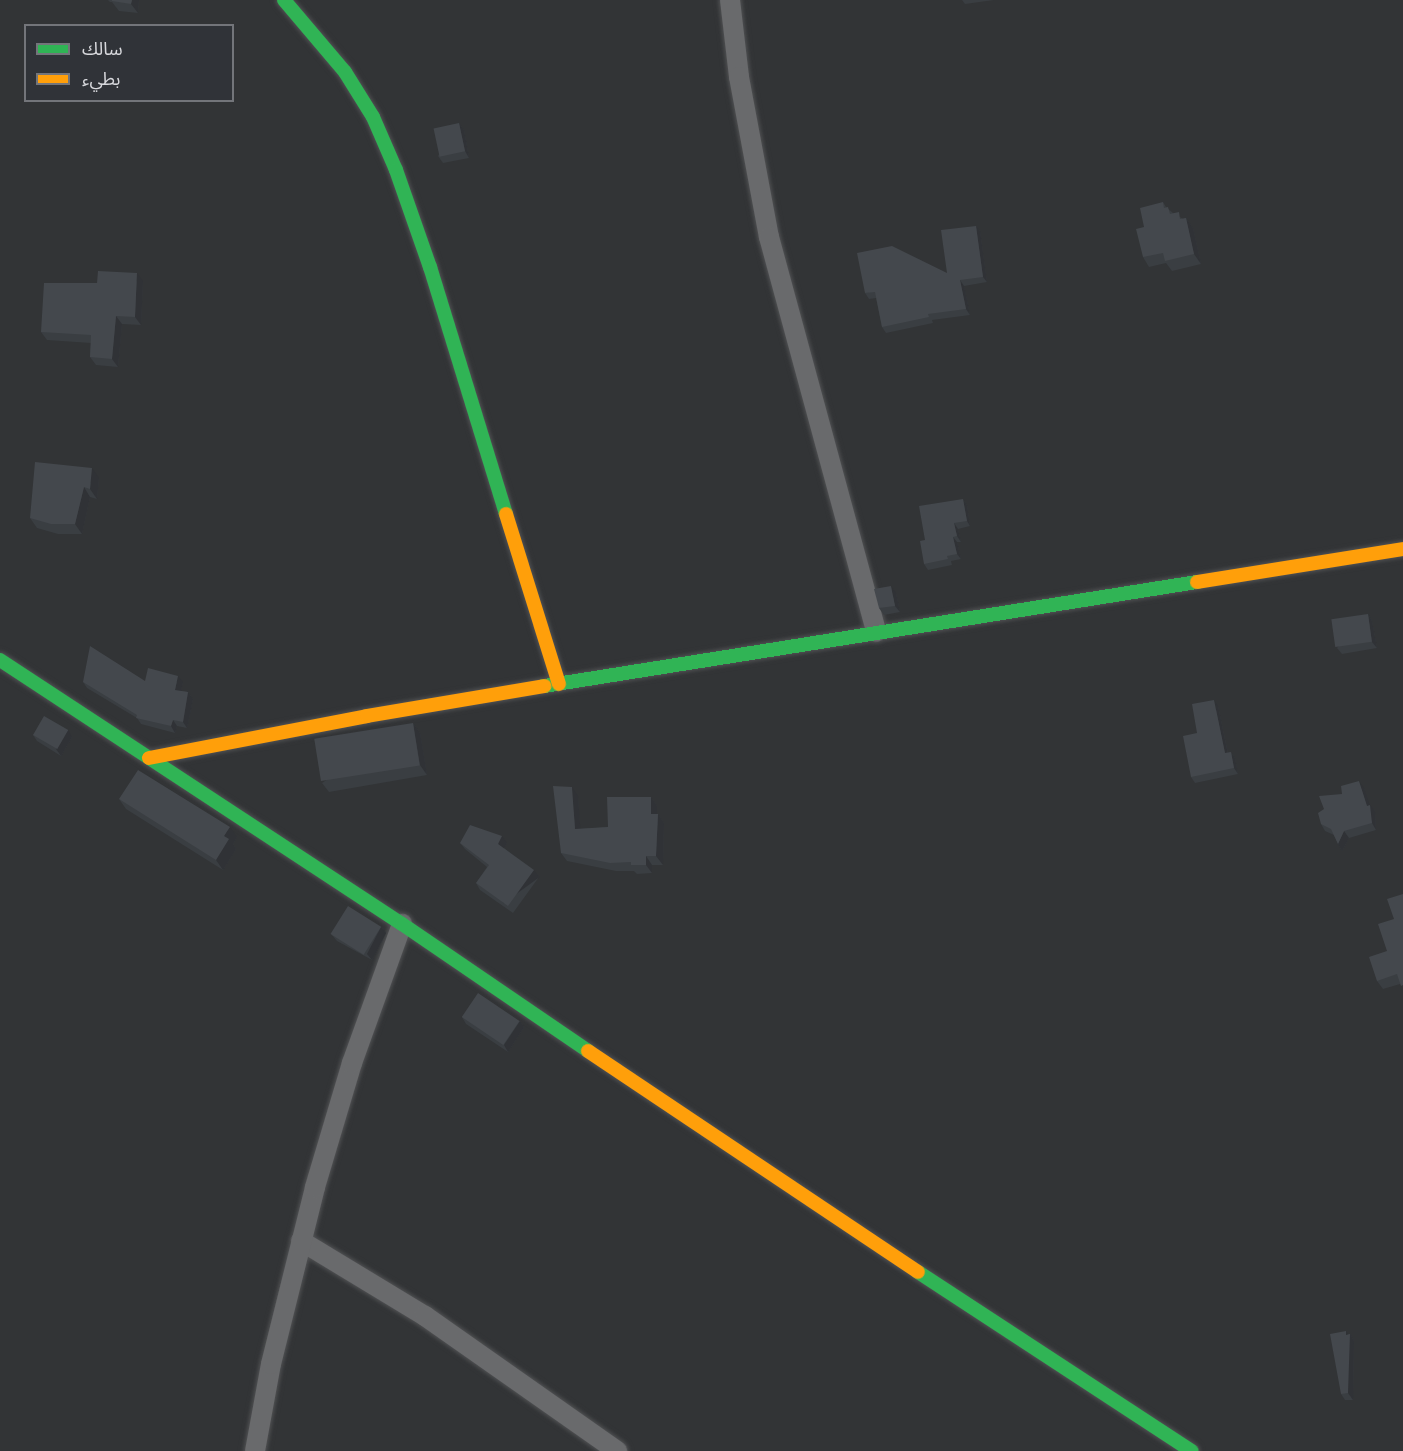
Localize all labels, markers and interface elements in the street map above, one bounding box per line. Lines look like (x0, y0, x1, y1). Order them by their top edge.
legend (24, 24, 234, 102)
text: سالك (82, 38, 123, 60)
text: بطيء (82, 68, 120, 90)

